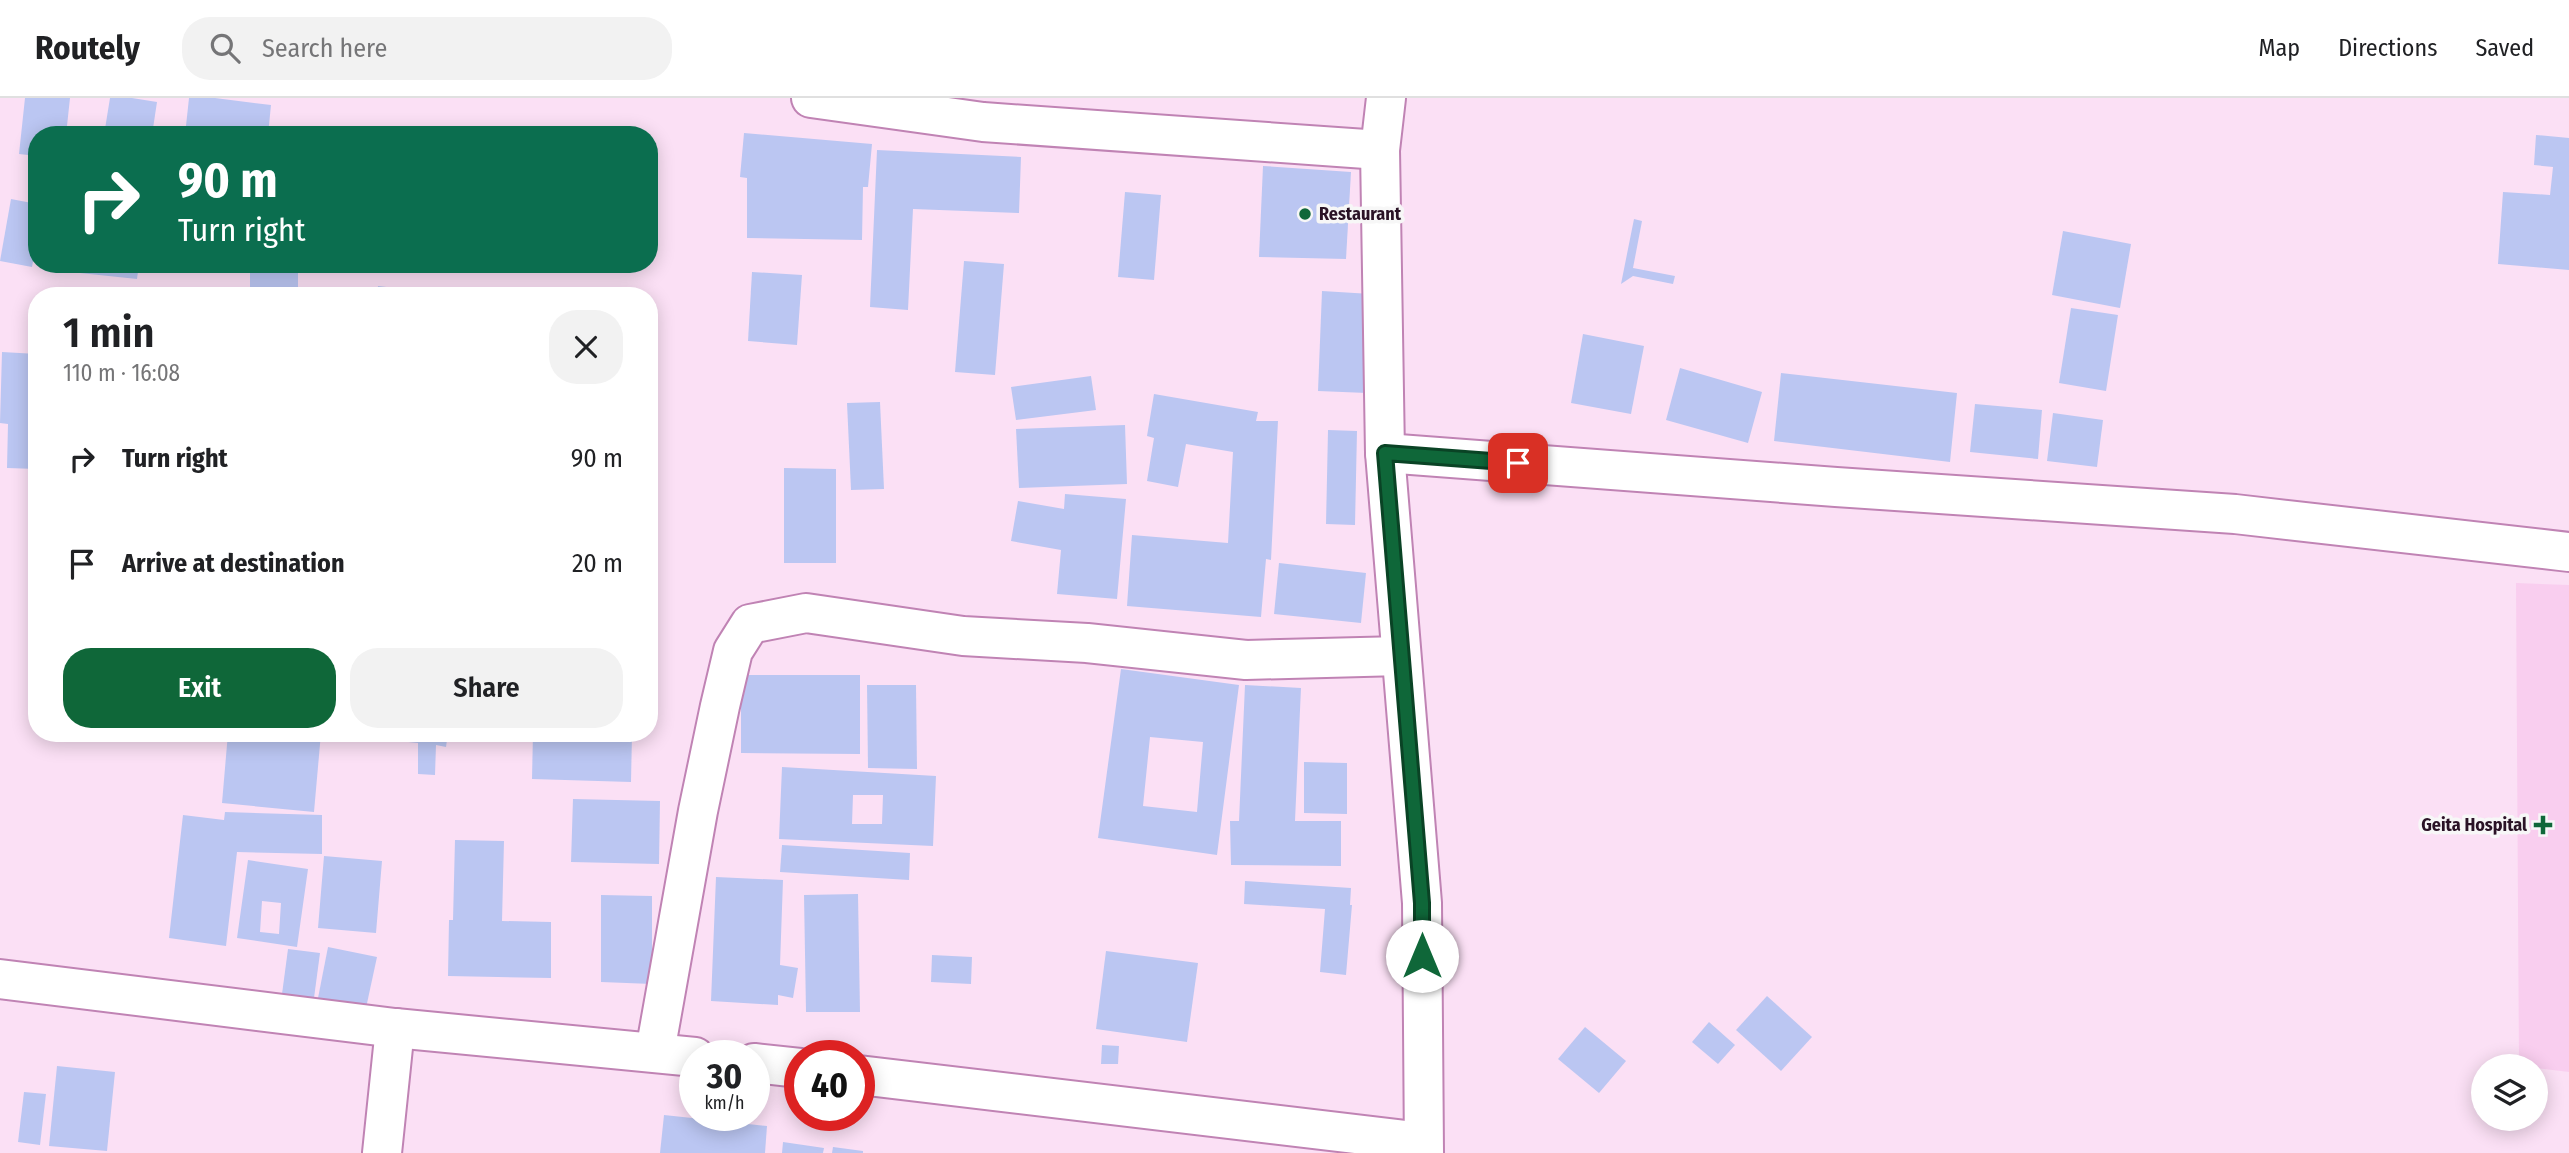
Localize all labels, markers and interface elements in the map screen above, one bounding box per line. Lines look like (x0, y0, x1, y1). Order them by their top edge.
search box (182, 17, 672, 80)
text: Routely (35, 28, 140, 68)
icon: search (206, 29, 244, 67)
text: Search here (262, 33, 387, 64)
text: Map (2259, 34, 2300, 62)
text: Directions (2338, 34, 2437, 62)
text: Saved (2475, 34, 2534, 62)
text: 90 m (178, 151, 278, 210)
icon: right (63, 154, 154, 245)
place label: Restaurant (1319, 203, 1402, 225)
marker: Restaurant (1297, 206, 1313, 222)
text: Turn right (178, 211, 305, 249)
text: 1 min (63, 308, 154, 358)
button: close (549, 310, 623, 384)
text: 110 m · 16:08 (63, 359, 180, 387)
pin (1488, 433, 1548, 493)
icon: right (63, 440, 101, 478)
text: Turn right (122, 443, 228, 474)
text: 90 m (571, 443, 623, 474)
icon: arrive (1499, 444, 1537, 482)
icon: arrive (63, 545, 101, 583)
text: Arrive at destination (122, 548, 345, 579)
text: 20 m (572, 548, 623, 579)
button: Exit (63, 648, 336, 728)
button: Share (350, 648, 623, 728)
place label: Geita Hospital (2421, 814, 2527, 836)
marker: Geita Hospital (2533, 815, 2553, 835)
position arrow (1385, 919, 1459, 993)
speed limit sign: 40 (784, 1040, 875, 1131)
map controls (2471, 1054, 2548, 1131)
button: layers (2471, 1054, 2548, 1131)
text: 30 (707, 1055, 742, 1097)
text: km/h (704, 1092, 745, 1114)

